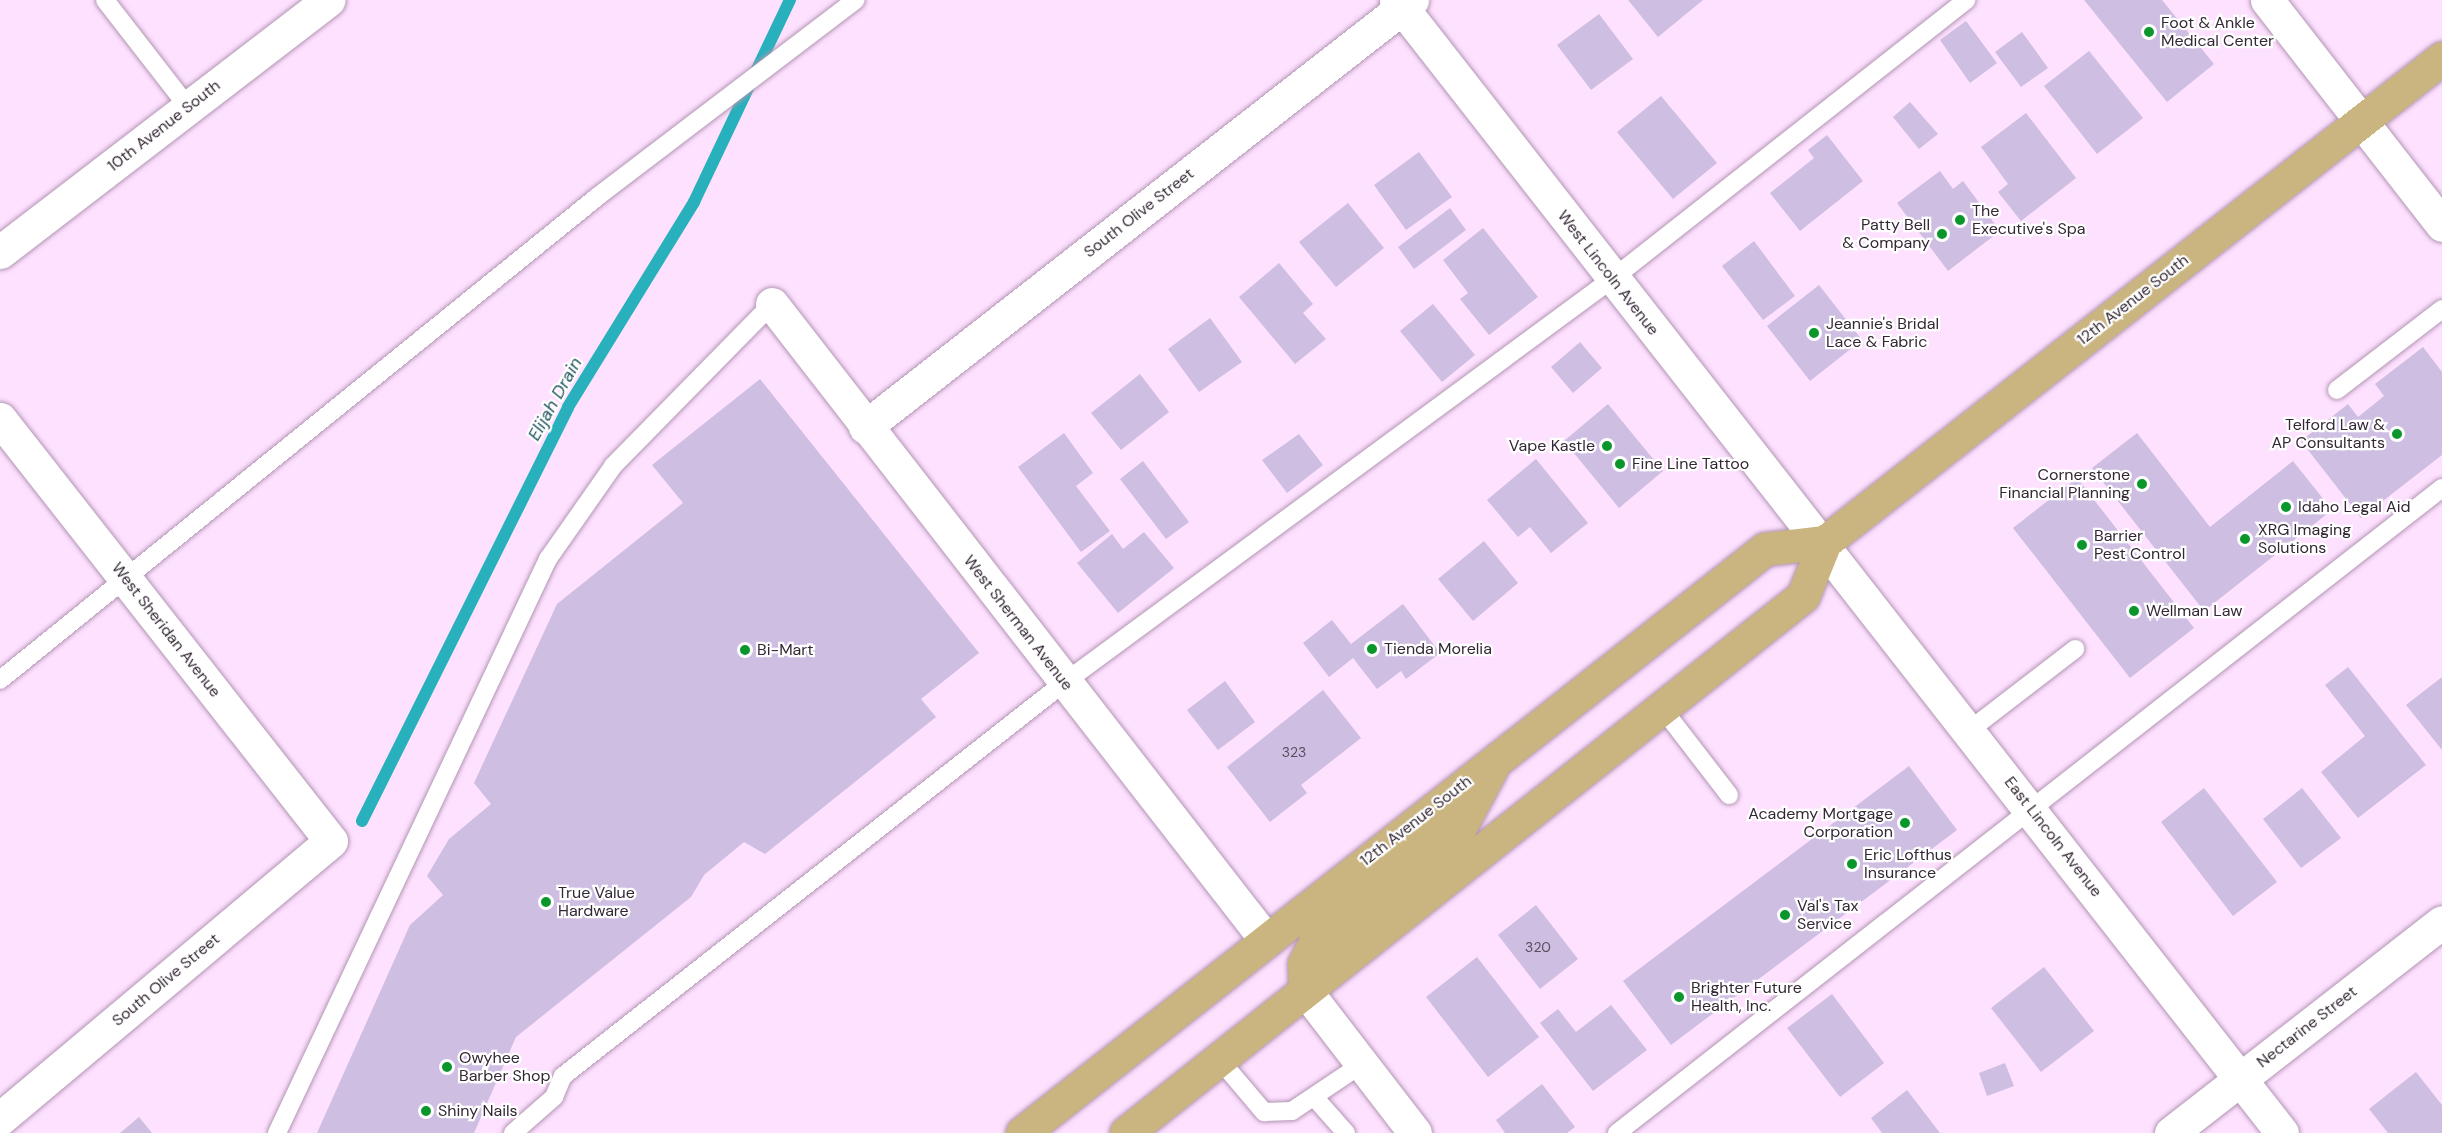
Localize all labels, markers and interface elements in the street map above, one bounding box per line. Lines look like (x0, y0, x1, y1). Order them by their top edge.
place label: Foot & Ankle Medical Center (2161, 13, 2274, 51)
marker: Foot & Ankle Medical Center (2142, 25, 2156, 39)
street label: 10th Avenue South (104, 76, 224, 176)
street label: South Olive Street (1080, 164, 1198, 262)
place label: The Executive's Spa (1972, 201, 2085, 239)
street label: West Lincoln Avenue (1553, 207, 1663, 339)
marker: The Executive's Spa (1953, 213, 1967, 227)
place label: Patty Bell & Company (1842, 215, 1930, 253)
marker: Patty Bell & Company (1935, 227, 1949, 241)
street label: 12th Avenue South (2074, 251, 2192, 349)
place label: Jeannie's Bridal Lace & Fabric (1826, 314, 1939, 352)
marker: Jeannie's Bridal Lace & Fabric (1807, 326, 1821, 340)
water label: Elijah Drain (523, 354, 587, 444)
place label: Telford Law & AP Consultants (2271, 415, 2385, 453)
marker: Telford Law & AP Consultants (2390, 427, 2404, 441)
place label: Vape Kastle (1509, 436, 1595, 456)
marker: Vape Kastle (1600, 439, 1614, 453)
place label: Fine Line Tattoo (1632, 454, 1749, 474)
marker: Fine Line Tattoo (1613, 457, 1627, 471)
place label: Cornerstone Financial Planning (1999, 465, 2130, 503)
marker: Cornerstone Financial Planning (2135, 477, 2149, 491)
place label: Idaho Legal Aid (2298, 497, 2411, 517)
marker: Idaho Legal Aid (2279, 500, 2293, 514)
place label: XRG Imaging Solutions (2258, 520, 2351, 558)
place label: Barrier Pest Control (2094, 526, 2185, 564)
marker: XRG Imaging Solutions (2236, 530, 2254, 548)
marker: Barrier Pest Control (2075, 538, 2089, 552)
street label: West Sherman Avenue (959, 552, 1077, 694)
street label: West Sheridan Avenue (107, 559, 225, 701)
place label: Wellman Law (2146, 601, 2242, 621)
marker: Wellman Law (2127, 604, 2141, 618)
place label: Tienda Morelia (1384, 639, 1492, 659)
place label: Bi-Mart (757, 640, 813, 660)
marker: Tienda Morelia (1365, 642, 1379, 656)
marker: Bi-Mart (738, 643, 752, 657)
house number: 323 (1282, 744, 1306, 760)
street label: 12th Avenue South (1357, 772, 1475, 870)
street label: East Lincoln Avenue (2000, 773, 2106, 901)
place label: Academy Mortgage Corporation (1748, 804, 1893, 842)
marker: Academy Mortgage Corporation (1898, 816, 1912, 830)
place label: Eric Lofthus Insurance (1864, 845, 1952, 883)
marker: Eric Lofthus Insurance (1845, 857, 1859, 871)
place label: True Value Hardware (558, 883, 635, 921)
marker: True Value Hardware (539, 895, 553, 909)
place label: Val's Tax Service (1797, 896, 1858, 934)
marker: Val's Tax Service (1778, 908, 1792, 922)
street label: South Olive Street (108, 930, 224, 1030)
house number: 320 (1525, 939, 1551, 955)
place label: Brighter Future Health, Inc. (1691, 978, 1802, 1016)
street label: Nectarine Street (2253, 982, 2361, 1072)
marker: Brighter Future Health, Inc. (1672, 990, 1686, 1004)
place label: Owyhee Barber Shop (459, 1048, 551, 1086)
marker: Owyhee Barber Shop (440, 1060, 454, 1074)
place label: Shiny Nails (438, 1101, 518, 1121)
marker: Shiny Nails (419, 1104, 433, 1118)

